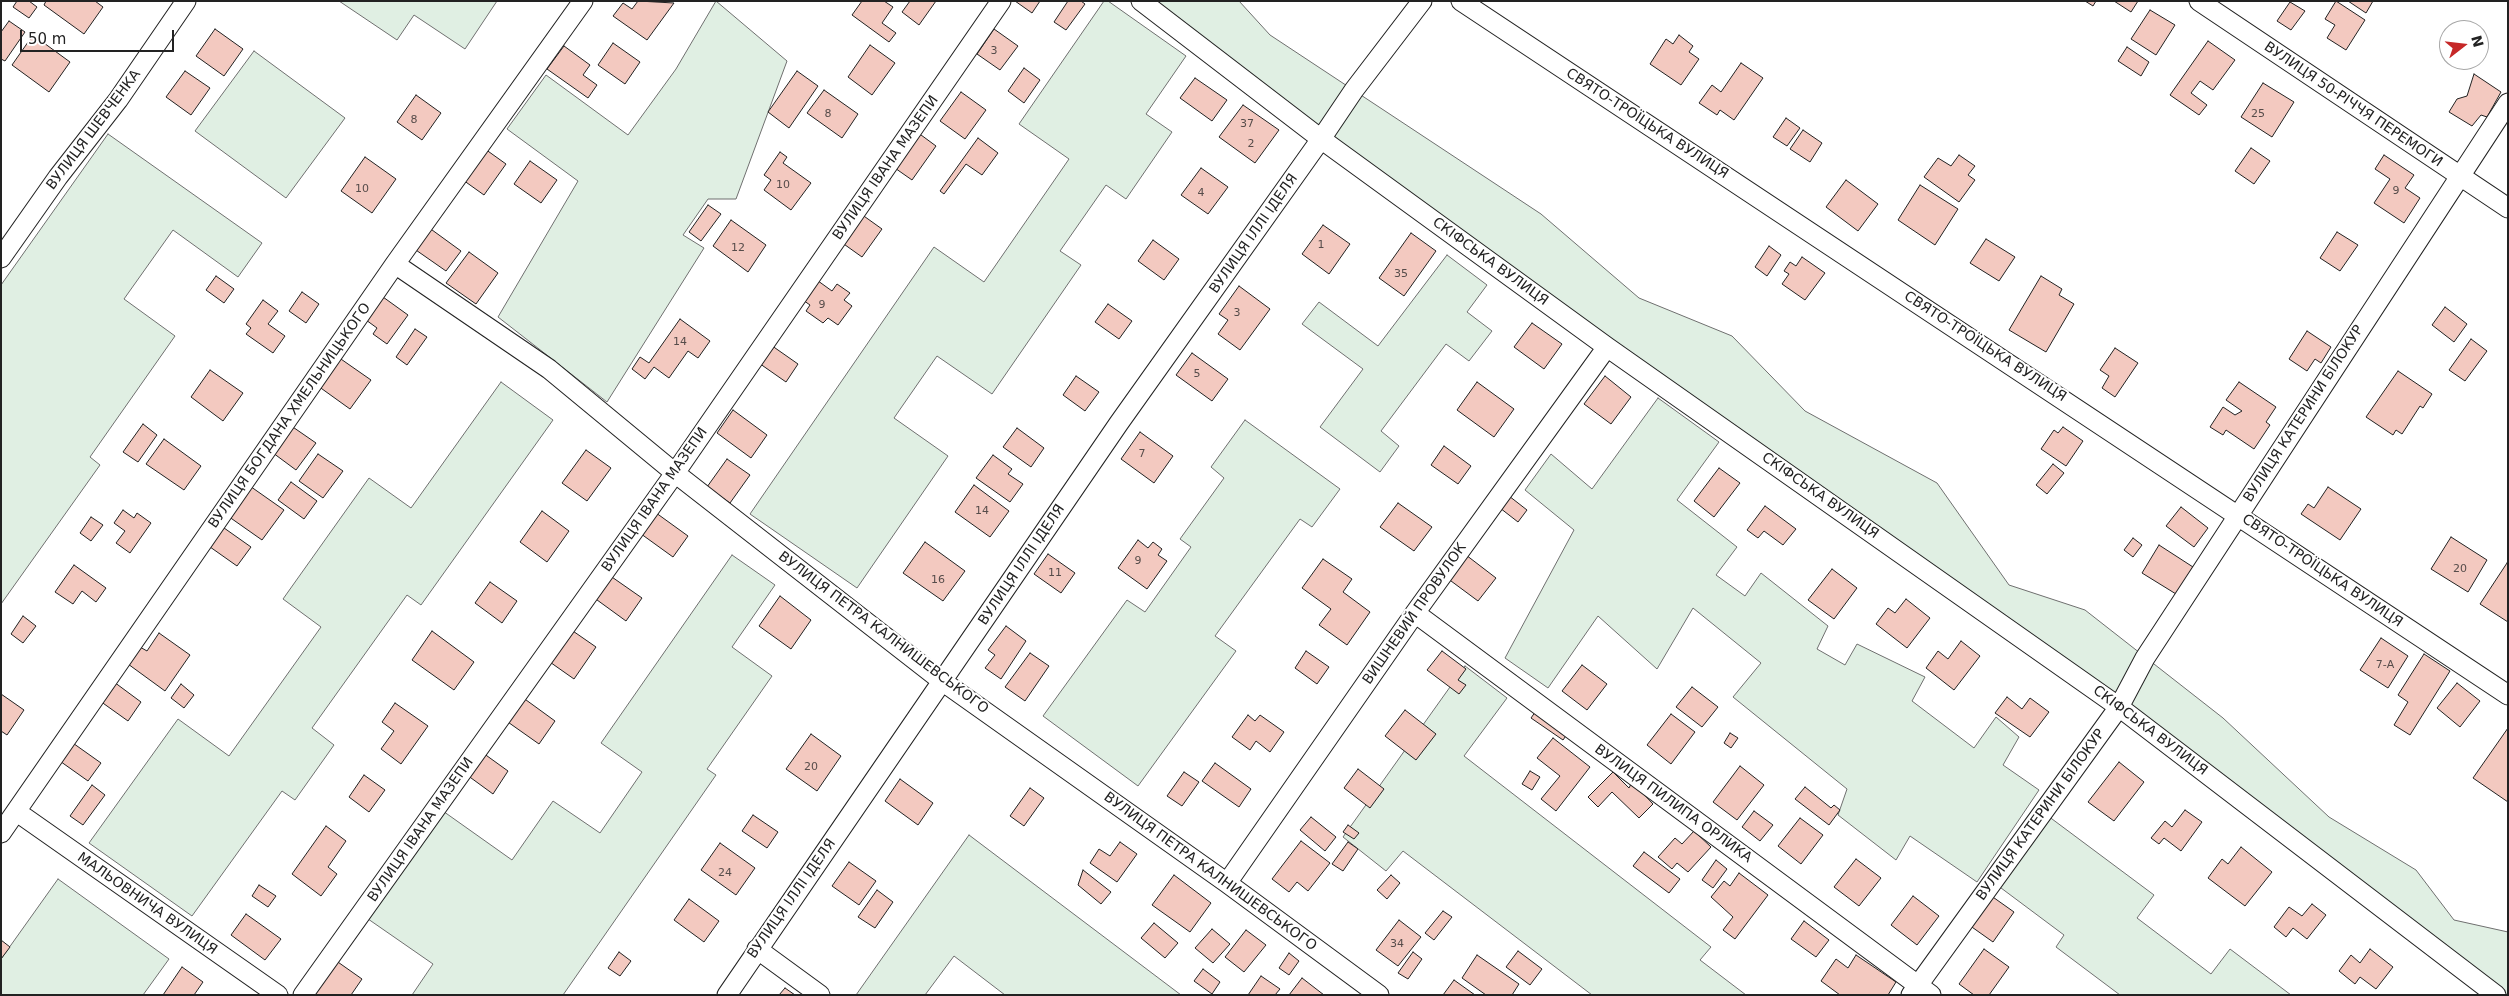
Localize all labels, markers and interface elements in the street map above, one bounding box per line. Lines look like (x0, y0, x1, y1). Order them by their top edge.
scale bar (22, 20, 176, 52)
north arrow (2439, 20, 2489, 70)
text: 50 m (28, 30, 66, 48)
text: N (2468, 33, 2487, 49)
street label: ВУЛИЦЯ 50-РІЧЧЯ ПЕРЕМОГИ (2261, 39, 2445, 171)
house number: 3 (991, 44, 997, 58)
street label: СВЯТО-ТРОЇЦЬКА ВУЛИЦЯ (1563, 65, 1731, 183)
street label: ВУЛИЦЯ ШЕВЧЕНКА (43, 67, 145, 193)
street label: ВУЛИЦЯ ІВАНА МАЗЕПИ (830, 93, 942, 243)
house number: 8 (825, 107, 831, 121)
house number: 25 (2251, 107, 2265, 121)
house number: 8 (411, 113, 417, 127)
house number: 37 (1240, 117, 1254, 131)
house number: 2 (1248, 137, 1254, 151)
street label: ВУЛИЦЯ ІЛЛІ ІДЕЛЯ (1206, 171, 1302, 297)
house number: 10 (776, 178, 790, 192)
house number: 10 (355, 182, 369, 196)
house number: 9 (2393, 184, 2399, 198)
house number: 4 (1198, 186, 1204, 200)
street label: СКІФСЬКА ВУЛИЦЯ (1429, 214, 1551, 310)
house number: 1 (1318, 238, 1324, 252)
house number: 12 (731, 241, 745, 255)
house number: 35 (1394, 267, 1408, 281)
street label: СВЯТО-ТРОЇЦЬКА ВУЛИЦЯ (1901, 288, 2069, 406)
house number: 9 (819, 298, 825, 312)
street label: ВУЛИЦЯ БОГДАНА ХМЕЛЬНИЦЬКОГО (205, 300, 375, 532)
house number: 3 (1234, 306, 1240, 320)
street label: ВУЛИЦЯ КАТЕРИНИ БІЛОКУР (2240, 322, 2368, 506)
house number: 14 (673, 335, 687, 349)
house number: 5 (1194, 367, 1200, 381)
street label: ВУЛИЦЯ ІВАНА МАЗЕПИ (599, 425, 711, 575)
house number: 7 (1139, 447, 1145, 461)
street label: СКІФСЬКА ВУЛИЦЯ (1758, 449, 1882, 543)
street label: ВУЛИЦЯ ІЛЛІ ІДЕЛЯ (975, 501, 1069, 629)
house number: 14 (975, 504, 989, 518)
street label: СВЯТО-ТРОЇЦЬКА ВУЛИЦЯ (2239, 511, 2405, 631)
street label: ВИШНЕВИЙ ПРОВУЛОК (1360, 540, 1470, 688)
street label: ВУЛИЦЯ ПЕТРА КАЛНИШЕВСЬКОГО (775, 548, 991, 718)
house number: 9 (1135, 554, 1141, 568)
house number: 20 (2453, 562, 2467, 576)
house number: 11 (1048, 566, 1062, 580)
house number: 16 (931, 573, 945, 587)
house number: 7-А (2376, 658, 2394, 672)
street label: СКІФСЬКА ВУЛИЦЯ (2089, 682, 2211, 780)
street label: ВУЛИЦЯ КАТЕРИНИ БІЛОКУР (1973, 726, 2109, 904)
street label: ВУЛИЦЯ ПИЛИПА ОРЛИКА (1591, 741, 1755, 867)
street label: ВУЛИЦЯ ІВАНА МАЗЕПИ (365, 755, 477, 905)
house number: 20 (804, 760, 818, 774)
street label: ВУЛИЦЯ ПЕТРА КАЛНИШЕВСЬКОГО (1100, 789, 1320, 955)
street label: ВУЛИЦЯ ІЛЛІ ІДЕЛЯ (744, 836, 840, 962)
street label: МАЛЬОВНИЧА ВУЛИЦЯ (74, 849, 220, 959)
house number: 24 (718, 866, 732, 880)
house number: 34 (1390, 937, 1404, 951)

